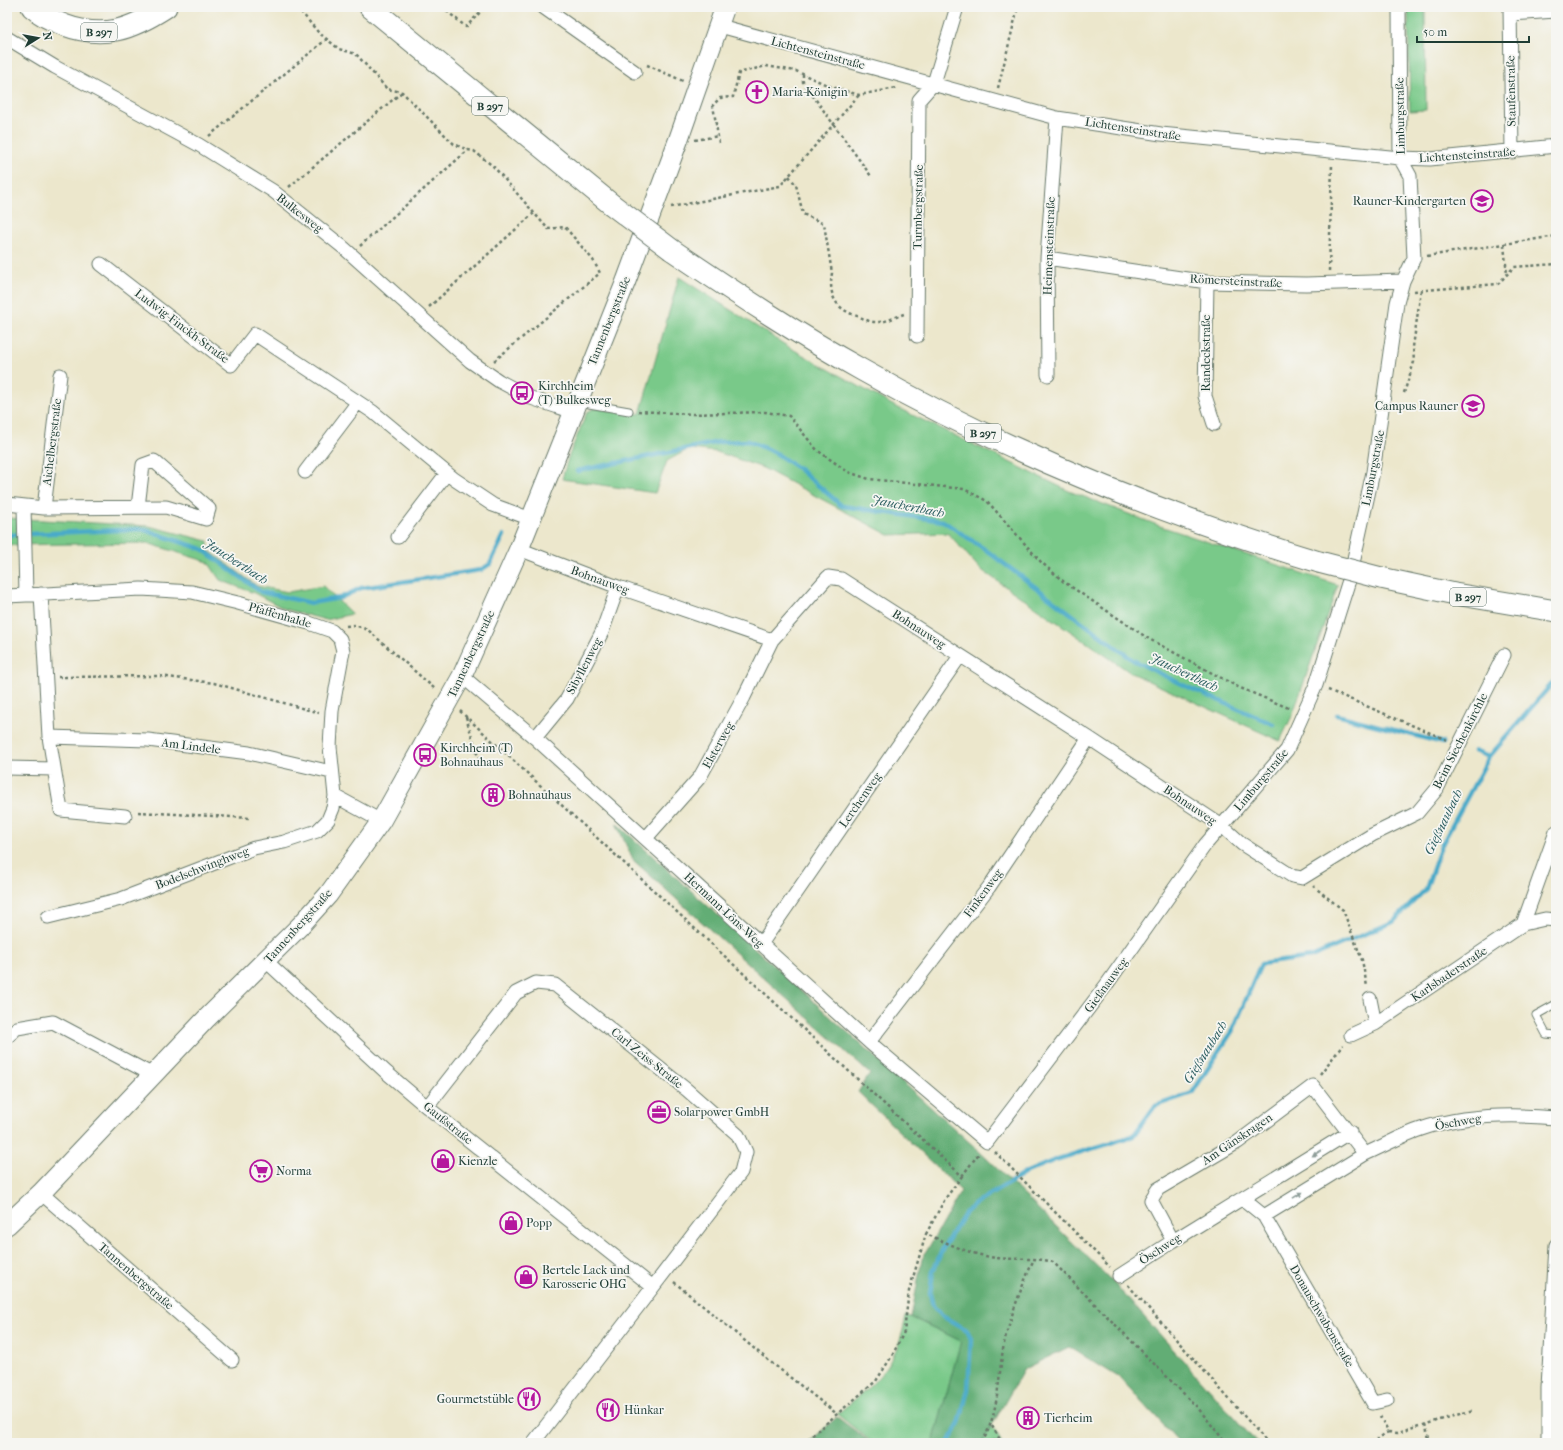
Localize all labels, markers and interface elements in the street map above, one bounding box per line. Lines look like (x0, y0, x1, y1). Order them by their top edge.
north arrow (18, 18, 58, 58)
scale bar (1417, 18, 1529, 44)
road number: B 297 (81, 23, 117, 41)
text: 50 m (1423, 25, 1447, 39)
text: N (40, 31, 55, 42)
street label: Lichtensteinstraße (769, 34, 867, 72)
street label: Staufenstraße (1503, 55, 1519, 127)
street label: Limburgstraße (1392, 77, 1408, 155)
church icon: Maria-Königin (744, 79, 770, 105)
place label: Maria-Königin (772, 85, 848, 99)
road number: B 297 (472, 97, 508, 115)
street label: Lichtensteinstraße (1084, 115, 1182, 143)
street label: Lichtensteinstraße (1418, 145, 1516, 165)
street label: Turmbergstraße (910, 164, 926, 250)
school or university icon: Rauner-Kindergarten (1469, 188, 1495, 214)
street label: Bulkesweg (274, 190, 327, 236)
place label: Rauner-Kindergarten (1353, 194, 1466, 208)
street label: Heimensteinstraße (1040, 196, 1058, 296)
street label: Römersteinstraße (1189, 272, 1283, 290)
street label: Tannenbergstraße (585, 274, 633, 368)
street label: Ludwig-Finckh-Straße (132, 286, 232, 366)
street label: Randeckstraße (1199, 314, 1213, 392)
place label: Kirchheim (T) Bulkesweg (538, 379, 611, 407)
bus stop icon: Kirchheim (T) Bulkesweg (509, 380, 535, 406)
school or university icon: Campus Rauner (1460, 393, 1486, 419)
street label: Aichelbergstraße (40, 397, 64, 487)
place label: Campus Rauner (1375, 399, 1459, 413)
road number: B 297 (965, 424, 1001, 442)
street label: Limburgstraße (1359, 429, 1387, 507)
water label: Jauchertbach (870, 492, 946, 520)
water label: Jauchertbach (201, 535, 271, 588)
street label: Bohnauweg (569, 563, 631, 597)
road number: B 297 (1450, 588, 1486, 606)
street label: Pfaffenhalde (247, 599, 313, 631)
street label: Bohnauweg (890, 607, 949, 652)
street label: Tannenbergstraße (445, 608, 497, 700)
street label: Sibyllenweg (563, 635, 605, 697)
water label: Jauchertbach (1147, 650, 1221, 695)
street label: Beim Siechenkirchle (1430, 690, 1490, 791)
street label: Elsterweg (699, 719, 737, 771)
street label: Am Lindele (160, 735, 221, 757)
place label: Kirchheim (T) Bohnauhaus (440, 741, 513, 769)
bus stop icon: Kirchheim (T) Bohnauhaus (412, 742, 438, 768)
street label: Limburgstraße (1231, 746, 1291, 814)
street label: Lerchenweg (836, 769, 884, 830)
building icon: Bohnauhaus (480, 782, 506, 808)
street label: Bohnauweg (1161, 782, 1220, 828)
water label: Gießnaubach (1421, 787, 1465, 857)
place label: Bohnauhaus (508, 788, 572, 802)
street label: Bodelschwinghweg (153, 843, 251, 892)
street label: Finkenweg (961, 865, 1006, 920)
street label: Hermann-Löns-Weg (681, 869, 767, 951)
street label: Tannenbergstraße (261, 886, 335, 966)
street label: Karlsbaderstraße (1408, 943, 1490, 1005)
street label: Gießnauweg (1081, 954, 1131, 1015)
water label: Gießnaubach (1180, 1018, 1230, 1086)
street label: Carl-Zeiss-Straße (608, 1025, 686, 1091)
street label: Gaußstraße (421, 1099, 475, 1147)
office icon: Solarpower GmbH (646, 1099, 672, 1125)
place label: Solarpower GmbH (674, 1105, 770, 1119)
street label: Am Gänskragen (1198, 1110, 1275, 1168)
street label: Öschweg (1434, 1110, 1483, 1133)
shop icon: Kienzle (430, 1148, 456, 1174)
one-way arrow (1311, 1149, 1322, 1157)
place label: Kienzle (458, 1154, 498, 1168)
supermarket icon: Norma (248, 1158, 274, 1184)
place label: Norma (276, 1164, 312, 1178)
one-way arrow (1292, 1192, 1304, 1199)
shop icon: Popp (498, 1210, 524, 1236)
place label: Popp (526, 1216, 553, 1230)
street label: Öschweg (1136, 1229, 1184, 1268)
street label: Tannenbergstraße (96, 1240, 176, 1312)
street label: Donauschwabenstraße (1287, 1262, 1357, 1370)
place label: Bertele Lack und Karosserie OHG (542, 1263, 630, 1291)
shop icon: Bertele Lack und Karosserie OHG (513, 1264, 539, 1290)
restaurant icon: Gourmetstüble (516, 1386, 542, 1412)
place label: Gourmetstüble (437, 1392, 514, 1406)
restaurant icon: Hünkar (595, 1397, 621, 1423)
place label: Hünkar (624, 1403, 665, 1417)
building icon: Tierheim (1015, 1405, 1041, 1431)
place label: Tierheim (1044, 1411, 1092, 1425)

